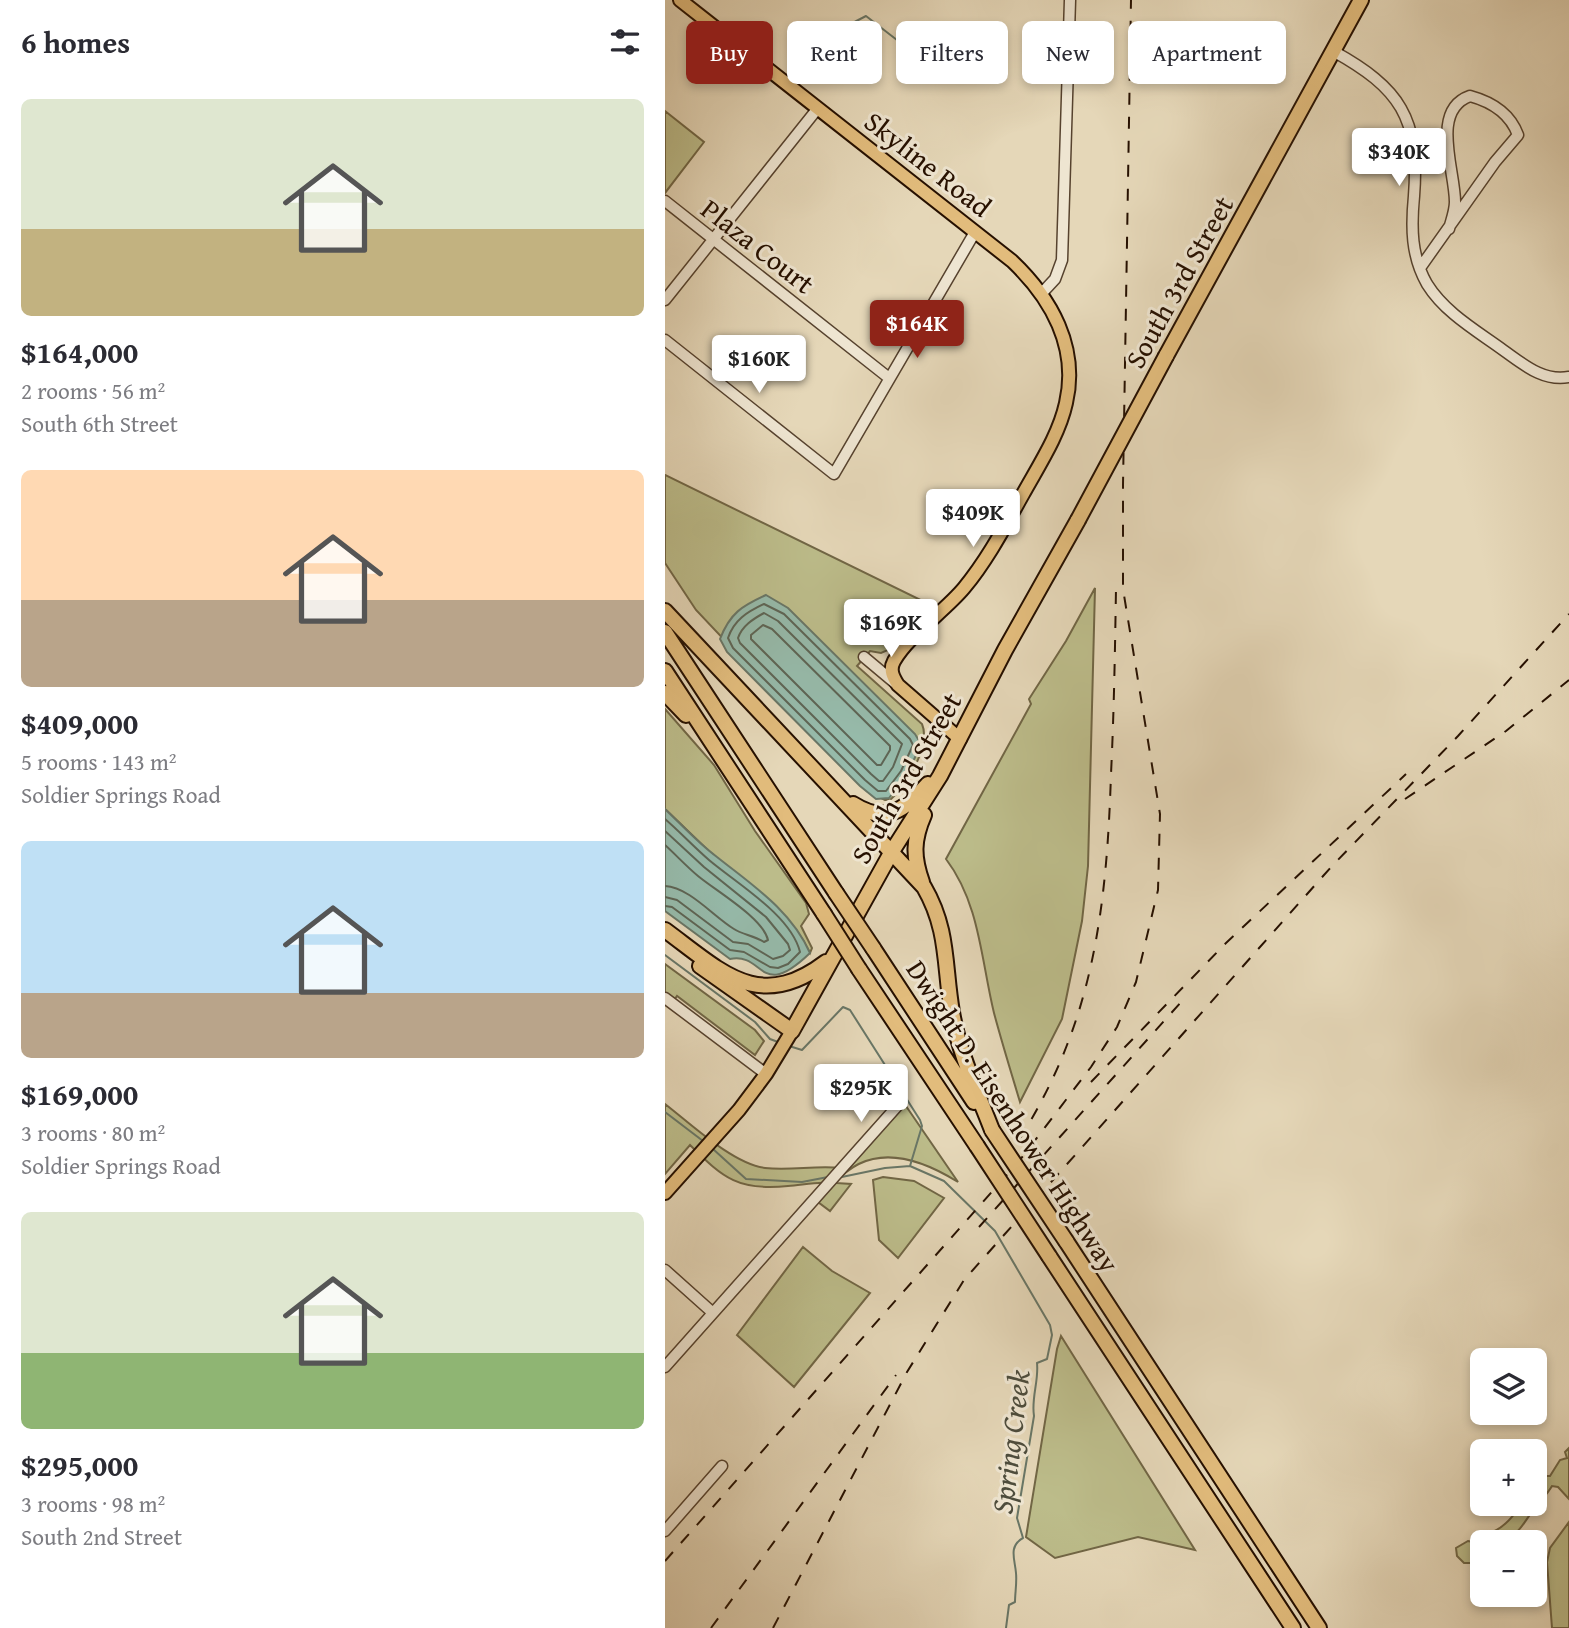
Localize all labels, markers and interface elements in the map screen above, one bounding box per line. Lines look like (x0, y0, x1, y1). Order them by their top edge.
text: 6 homes (21, 20, 130, 64)
chip: Buy (686, 21, 773, 84)
chip: Rent (787, 21, 882, 84)
chip: Filters (896, 21, 1008, 84)
chip: New (1022, 21, 1114, 84)
chip: Apartment (1128, 21, 1286, 84)
icon: filters (606, 23, 644, 61)
street label: Skyline Road (856, 101, 1001, 226)
pin: $340K (1350, 128, 1448, 188)
text: $340K (1368, 134, 1430, 167)
icon: home (270, 145, 396, 271)
street label: Plaza Court (693, 188, 824, 303)
street label: South 3rd Street (1114, 188, 1243, 375)
pin: $164K (868, 300, 966, 360)
text: $164K (886, 306, 948, 339)
text: $164,000 (21, 330, 138, 374)
pin: $160K (710, 336, 808, 395)
text: $160K (728, 341, 790, 374)
text: 2 rooms · 56 m² (21, 374, 165, 407)
text: South 6th Street (21, 407, 178, 440)
pin: $409K (924, 490, 1022, 549)
text: $409K (942, 495, 1004, 528)
icon: home (270, 516, 396, 642)
pin: $169K (842, 600, 940, 659)
text: $169K (860, 605, 922, 638)
street label: South 3rd Street (840, 684, 971, 871)
text: $409,000 (21, 701, 138, 745)
text: 5 rooms · 143 m² (21, 745, 176, 778)
text: Soldier Springs Road (21, 778, 221, 811)
icon: home (270, 887, 396, 1013)
street label: Dwight D. Eisenhower Highway (897, 952, 1130, 1280)
pin: $295K (812, 1064, 910, 1124)
text: $295K (830, 1070, 892, 1103)
text: $169,000 (21, 1072, 138, 1116)
text: 3 rooms · 80 m² (21, 1116, 165, 1149)
text: Soldier Springs Road (21, 1149, 221, 1182)
icon: home (270, 1258, 396, 1384)
map controls (1470, 1348, 1547, 1607)
button: layers (1470, 1348, 1547, 1425)
water label: Spring Creek (979, 1367, 1041, 1516)
button: + (1470, 1439, 1547, 1516)
text: $295,000 (21, 1443, 138, 1487)
text: 3 rooms · 98 m² (21, 1487, 165, 1520)
text: South 2nd Street (21, 1520, 182, 1553)
button: − (1470, 1530, 1547, 1607)

